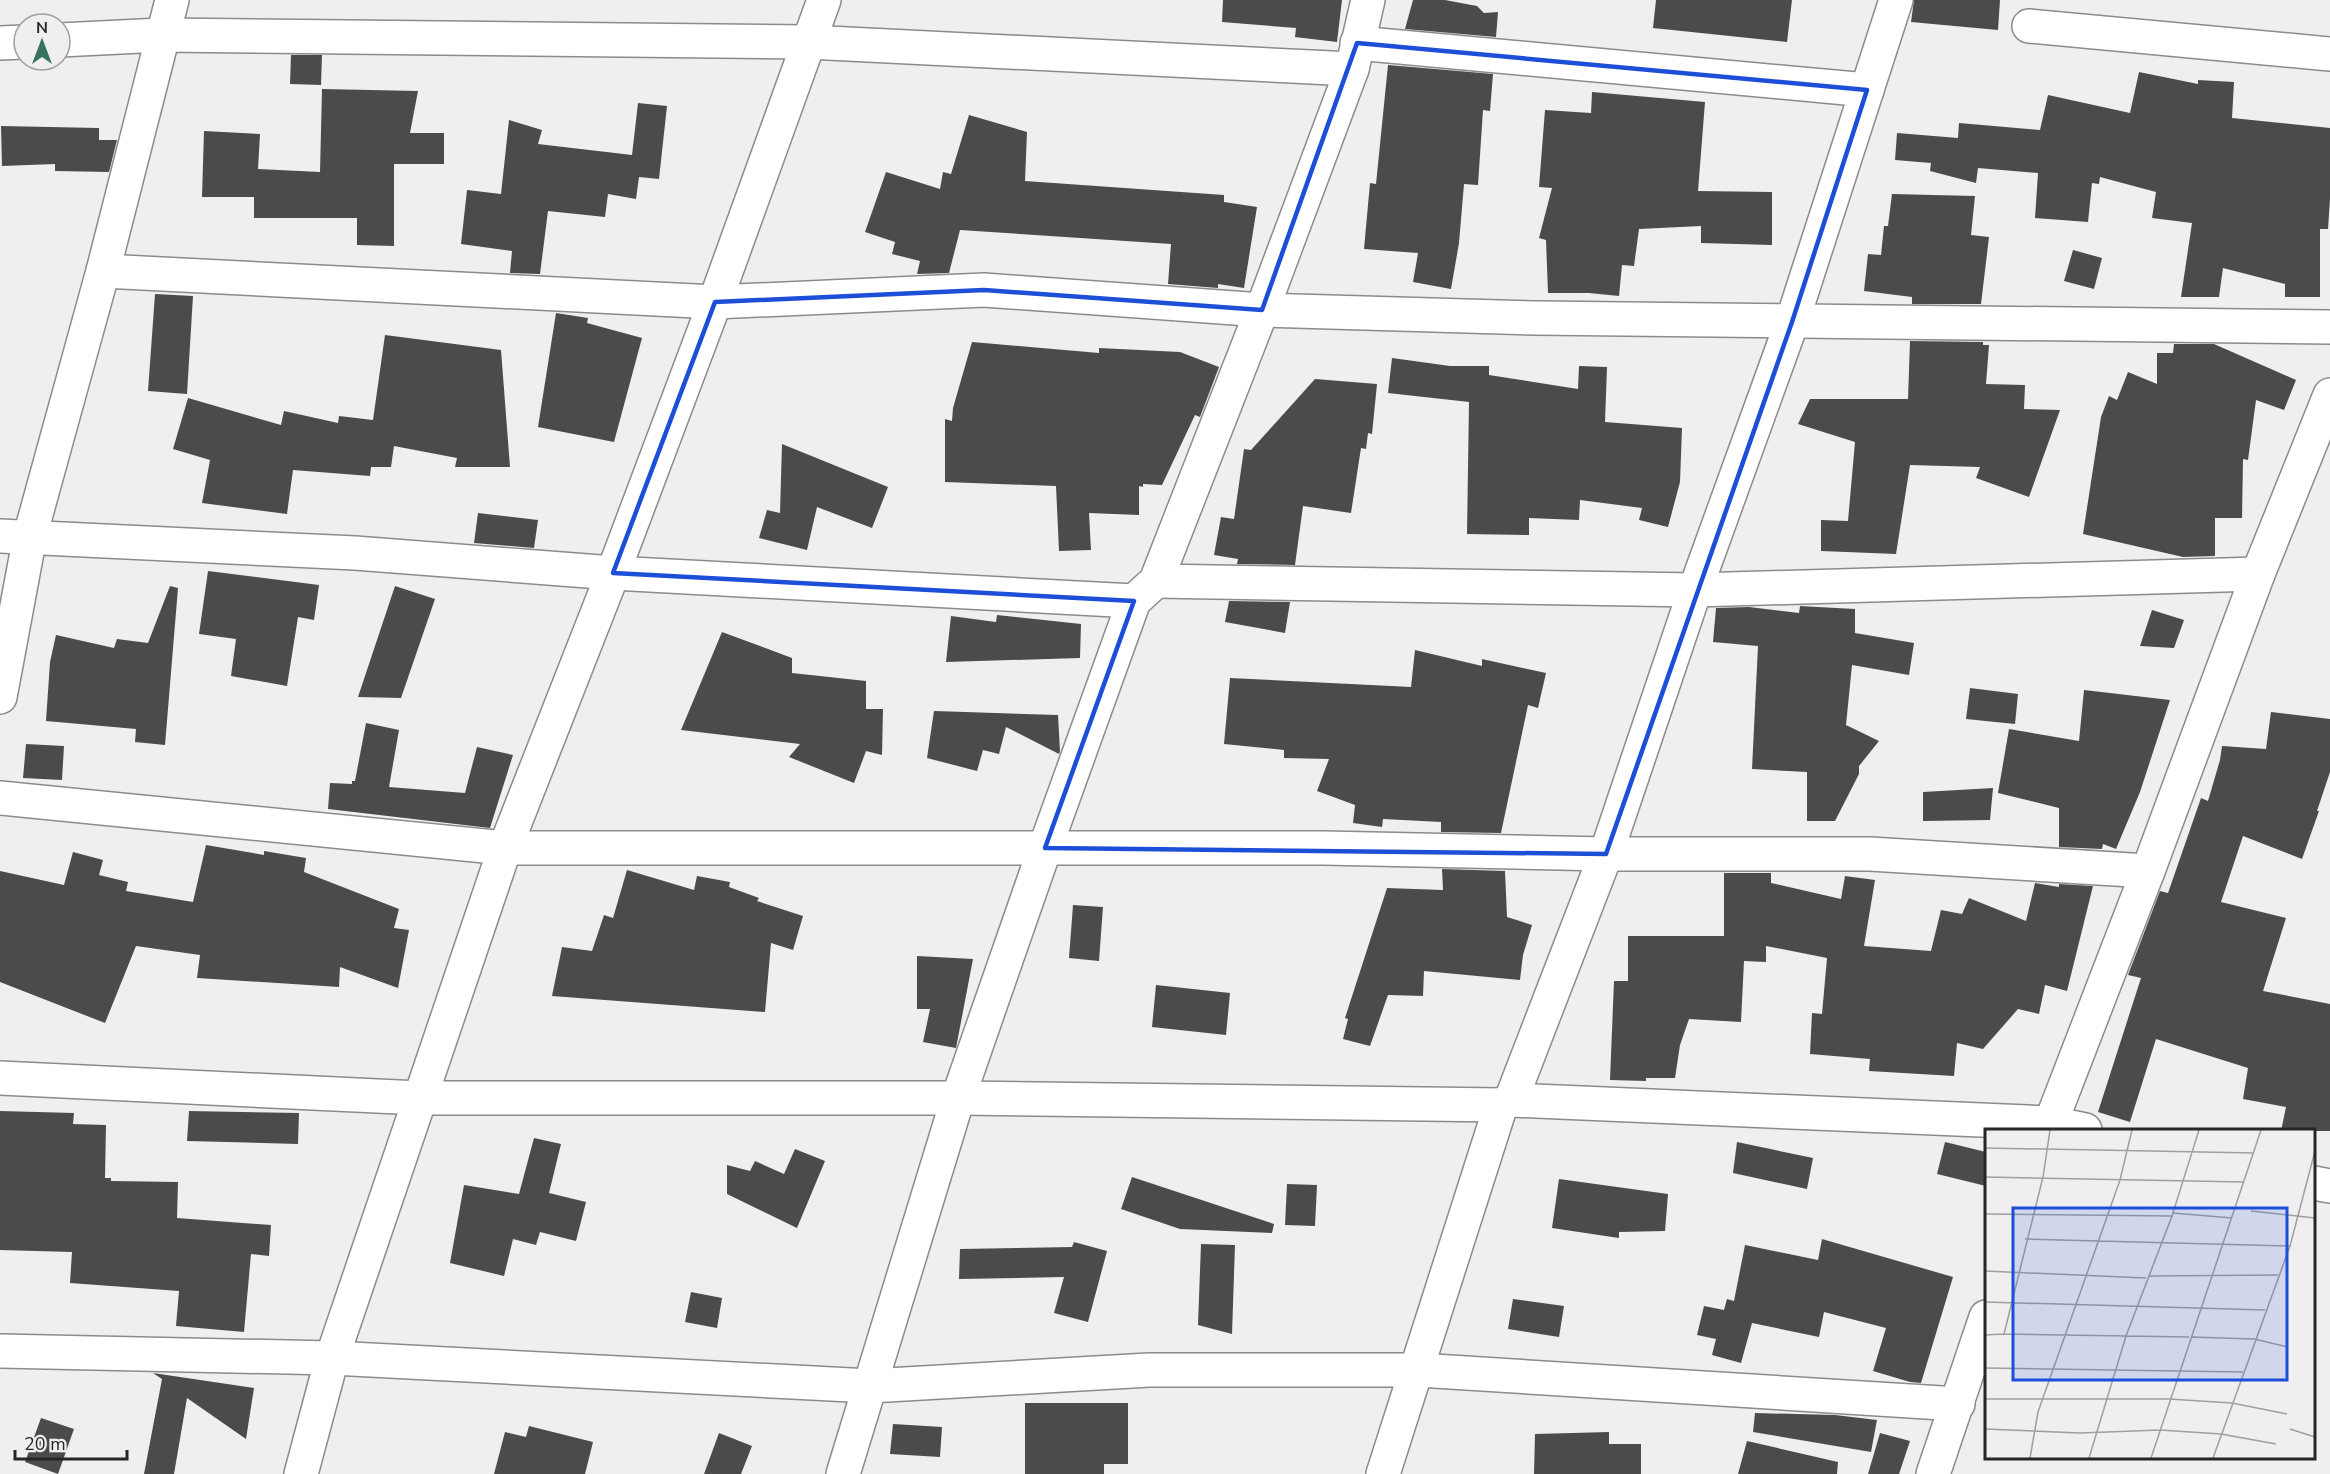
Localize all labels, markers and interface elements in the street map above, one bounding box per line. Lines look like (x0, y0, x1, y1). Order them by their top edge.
north arrow (12, 12, 72, 72)
text: N (36, 17, 48, 39)
inset map (1985, 1129, 2315, 1459)
scale bar (15, 1423, 128, 1461)
text: 20 m (24, 1432, 66, 1456)

